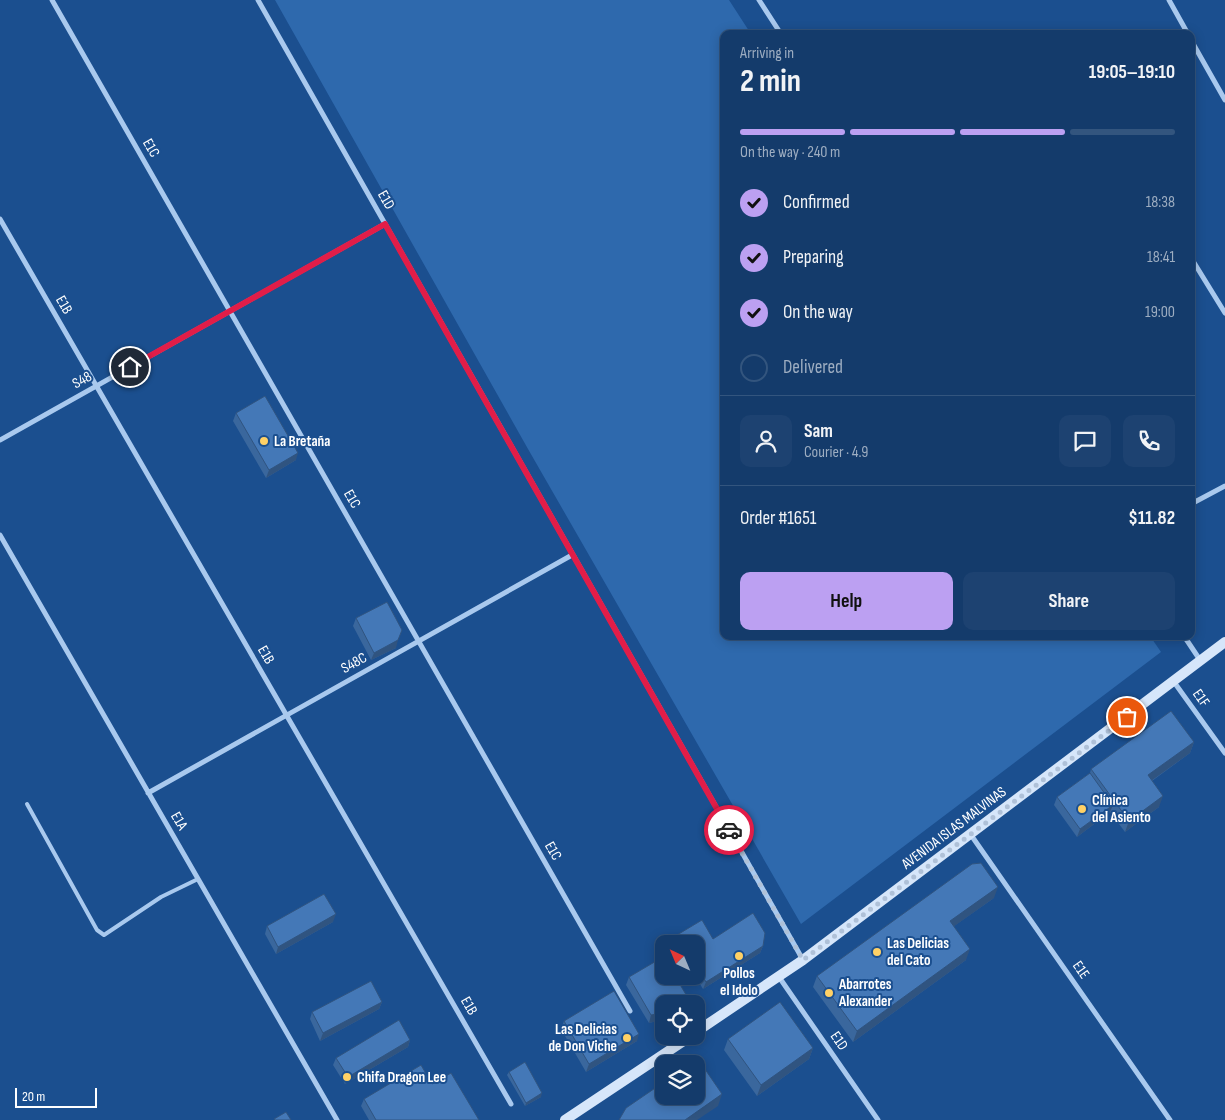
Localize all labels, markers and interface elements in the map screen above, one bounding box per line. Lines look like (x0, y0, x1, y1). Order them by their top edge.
text: Arriving in (740, 44, 794, 63)
text: 19:05–19:10 (1089, 61, 1175, 84)
text: 2 min (740, 62, 801, 101)
street label: E1C (138, 135, 164, 161)
text: On the way · 240 m (740, 143, 840, 162)
street label: E1D (373, 187, 399, 213)
icon: check (740, 189, 768, 217)
text: Confirmed (783, 191, 850, 214)
text: 18:38 (1146, 193, 1175, 212)
icon: check (740, 244, 768, 272)
text: Preparing (783, 246, 844, 269)
text: 18:41 (1147, 248, 1175, 267)
street label: E1B (51, 292, 77, 318)
icon: check (740, 299, 768, 327)
text: On the way (783, 301, 853, 324)
text: 19:00 (1145, 303, 1175, 322)
pin (109, 346, 151, 388)
icon: home (116, 353, 144, 381)
text: Delivered (783, 356, 843, 379)
street label: S48 (69, 367, 95, 393)
button: person (740, 415, 792, 467)
button: chat (1059, 415, 1111, 467)
button: phone (1123, 415, 1175, 467)
text: Sam (804, 420, 833, 443)
place label: La Bretaña (274, 432, 330, 451)
marker: La Bretaña (258, 435, 270, 447)
text: Courier · 4.9 (804, 443, 868, 462)
street label: E1C (339, 486, 365, 512)
text: Order #1651 (740, 507, 816, 530)
text: $11.82 (1128, 507, 1175, 530)
button: Help (740, 572, 953, 630)
button: Share (963, 572, 1175, 630)
street label: E1B (253, 642, 279, 668)
street label: S48C (338, 648, 370, 678)
street label: E1F (1188, 685, 1214, 711)
pin (1106, 696, 1148, 738)
icon: bag (1113, 703, 1141, 731)
street label: AVENIDA ISLAS MALVINAS (897, 782, 1010, 874)
place label: Clínica del Asiento (1092, 791, 1151, 827)
marker: Clínica del Asiento (1076, 803, 1088, 815)
courier (704, 805, 754, 855)
street label: E1A (166, 808, 192, 834)
icon: car (715, 816, 743, 844)
street label: E1C (540, 838, 566, 864)
place label: Las Delicias del Cato (887, 934, 949, 970)
north arrow (655, 935, 705, 985)
map controls (655, 935, 705, 1105)
marker: Las Delicias del Cato (871, 946, 883, 958)
marker: Pollos el Idolo (733, 950, 745, 962)
street label: E1E (1068, 957, 1094, 983)
place label: Pollos el Idolo (720, 964, 758, 1000)
place label: Abarrotes Alexander (838, 975, 892, 1011)
marker: Abarrotes Alexander (823, 987, 835, 999)
street label: E1B (456, 993, 482, 1019)
button: locate (655, 995, 705, 1045)
place label: Las Delicias de Don Viche (549, 1020, 617, 1056)
street label: E1D (826, 1028, 852, 1054)
marker: Las Delicias de Don Viche (621, 1032, 633, 1044)
button: layers (655, 1055, 705, 1105)
place label: Chifa Dragon Lee (357, 1068, 446, 1087)
marker: Chifa Dragon Lee (341, 1071, 353, 1083)
scale bar (15, 1085, 98, 1108)
text: 20 m (22, 1088, 45, 1105)

